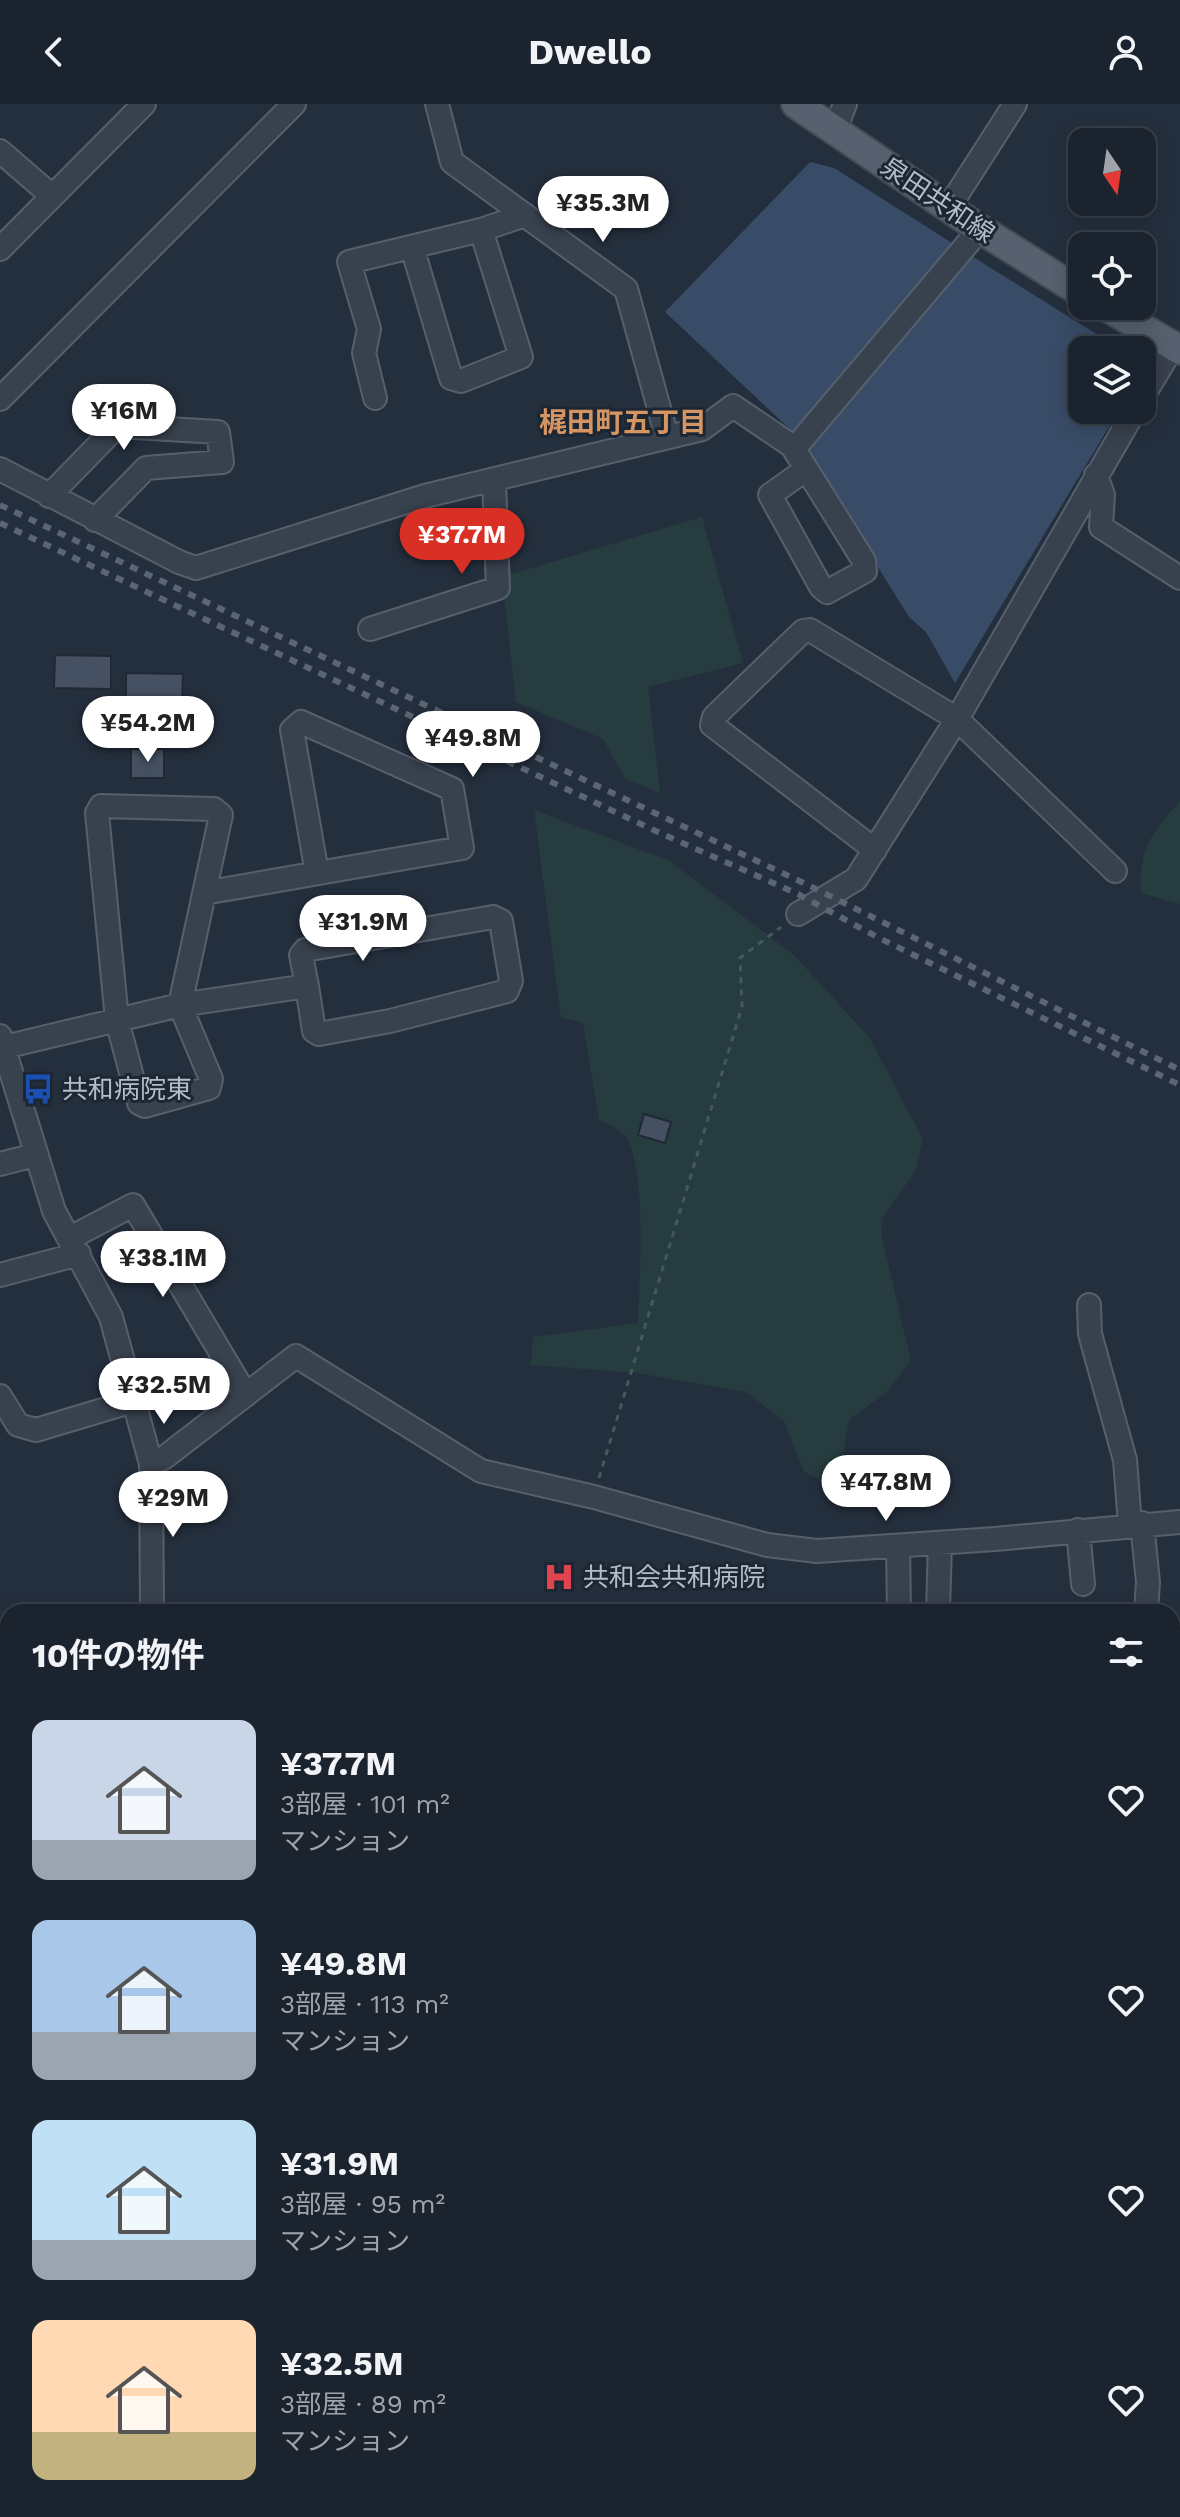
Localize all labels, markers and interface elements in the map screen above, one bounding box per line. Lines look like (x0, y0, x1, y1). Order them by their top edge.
icon: back (32, 30, 76, 74)
icon: person (1104, 30, 1148, 74)
text: Dwello (528, 31, 652, 73)
north arrow (1068, 128, 1156, 216)
map controls (1068, 128, 1156, 424)
street label: 泉田共和線 (876, 151, 1000, 249)
pin: ¥35.3M (538, 176, 668, 244)
text: ¥35.3M (556, 187, 650, 217)
button: locate (1068, 232, 1156, 320)
button: layers (1068, 336, 1156, 424)
pin: ¥16M (77, 384, 171, 452)
text: ¥16M (90, 395, 158, 425)
district label: 梶田町五丁目 (539, 406, 707, 439)
pin: ¥37.7M (397, 508, 527, 576)
text: ¥37.7M (418, 519, 506, 549)
pin: ¥54.2M (83, 696, 213, 764)
text: ¥54.2M (100, 707, 196, 737)
pin: ¥49.8M (408, 711, 538, 779)
text: ¥49.8M (424, 722, 522, 752)
pin: ¥31.9M (298, 895, 428, 963)
text: ¥31.9M (317, 906, 409, 936)
bus stop icon: 共和病院東 (21, 1072, 55, 1106)
place label: 共和病院東 (62, 1074, 192, 1104)
pin: ¥38.1M (98, 1231, 228, 1299)
text: ¥38.1M (119, 1242, 207, 1272)
pin: ¥32.5M (99, 1358, 229, 1426)
text: ¥32.5M (117, 1369, 211, 1399)
pin: ¥47.8M (821, 1455, 951, 1523)
text: ¥47.8M (839, 1466, 933, 1496)
pin: ¥29M (126, 1471, 220, 1539)
text: ¥29M (137, 1482, 209, 1512)
hospital icon: 共和会共和病院 (542, 1560, 576, 1594)
place label: 共和会共和病院 (583, 1562, 765, 1592)
icon: filters (1104, 1630, 1148, 1674)
text: 10件の物件 (32, 1635, 205, 1675)
text: ¥37.7M (280, 1743, 396, 1783)
icon: home (96, 1752, 192, 1848)
icon: heart (1104, 1778, 1148, 1822)
text: 3部屋 · 101 m² (280, 1789, 450, 1819)
text: マンション (280, 1826, 410, 1856)
text: ¥49.8M (280, 1943, 407, 1983)
icon: home (96, 1952, 192, 2048)
icon: heart (1104, 1978, 1148, 2022)
text: 3部屋 · 113 m² (280, 1989, 449, 2019)
text: マンション (280, 2026, 410, 2056)
text: ¥31.9M (280, 2143, 399, 2183)
icon: home (96, 2152, 192, 2248)
icon: heart (1104, 2178, 1148, 2222)
text: 3部屋 · 95 m² (280, 2189, 445, 2219)
text: マンション (280, 2226, 410, 2256)
text: ¥32.5M (280, 2343, 404, 2383)
icon: home (96, 2352, 192, 2448)
icon: heart (1104, 2378, 1148, 2422)
text: 3部屋 · 89 m² (280, 2389, 446, 2419)
text: マンション (280, 2426, 410, 2456)

